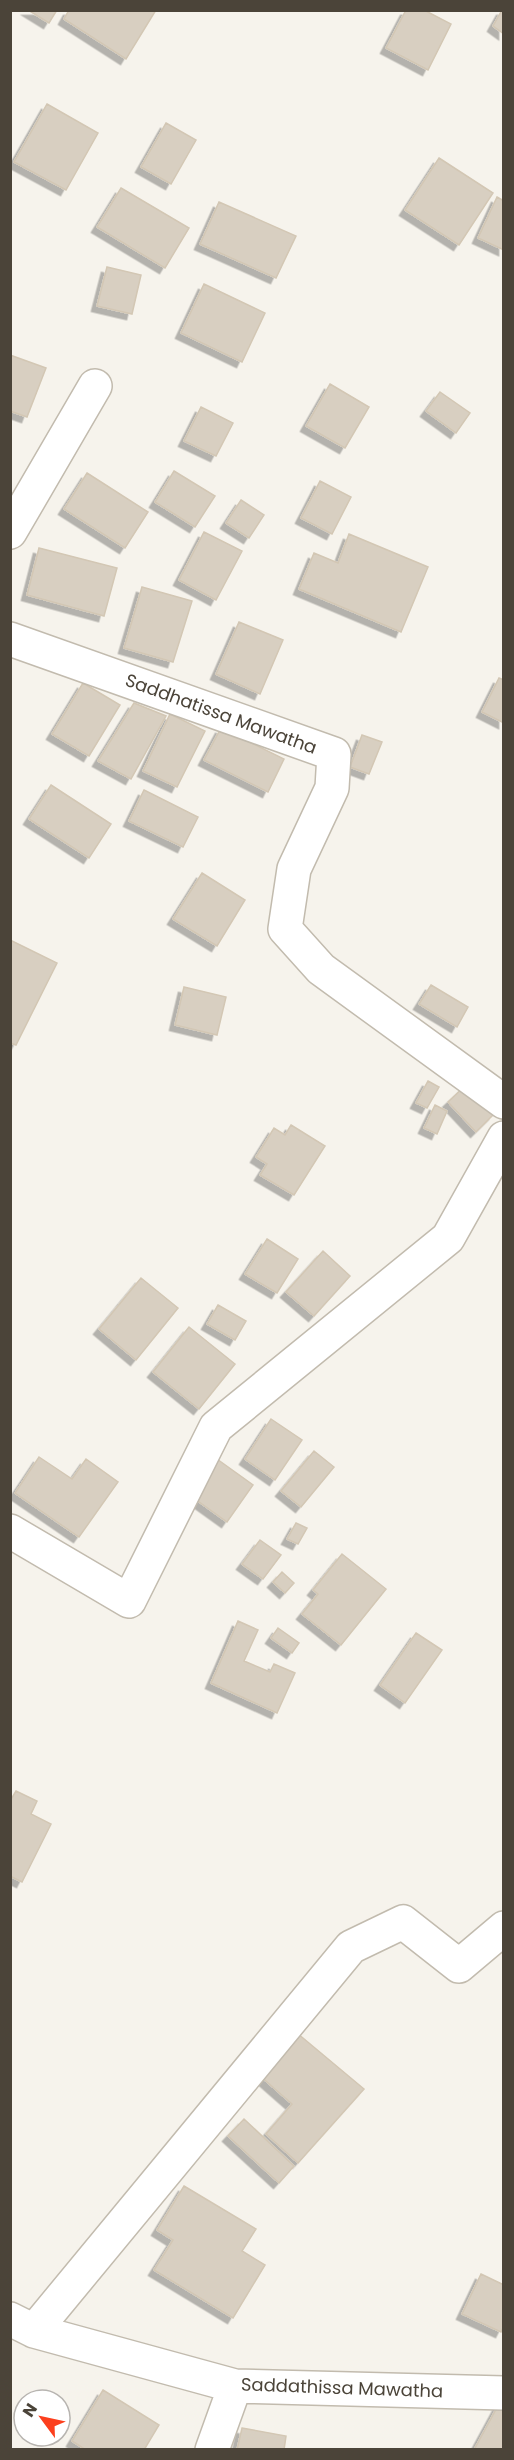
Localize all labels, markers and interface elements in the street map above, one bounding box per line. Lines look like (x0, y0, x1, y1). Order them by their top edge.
street label: Saddhatissa Mawatha (122, 667, 321, 760)
street label: Saddathissa Mawatha (240, 2371, 444, 2404)
north arrow (12, 2388, 72, 2448)
text: N (17, 2399, 43, 2421)

